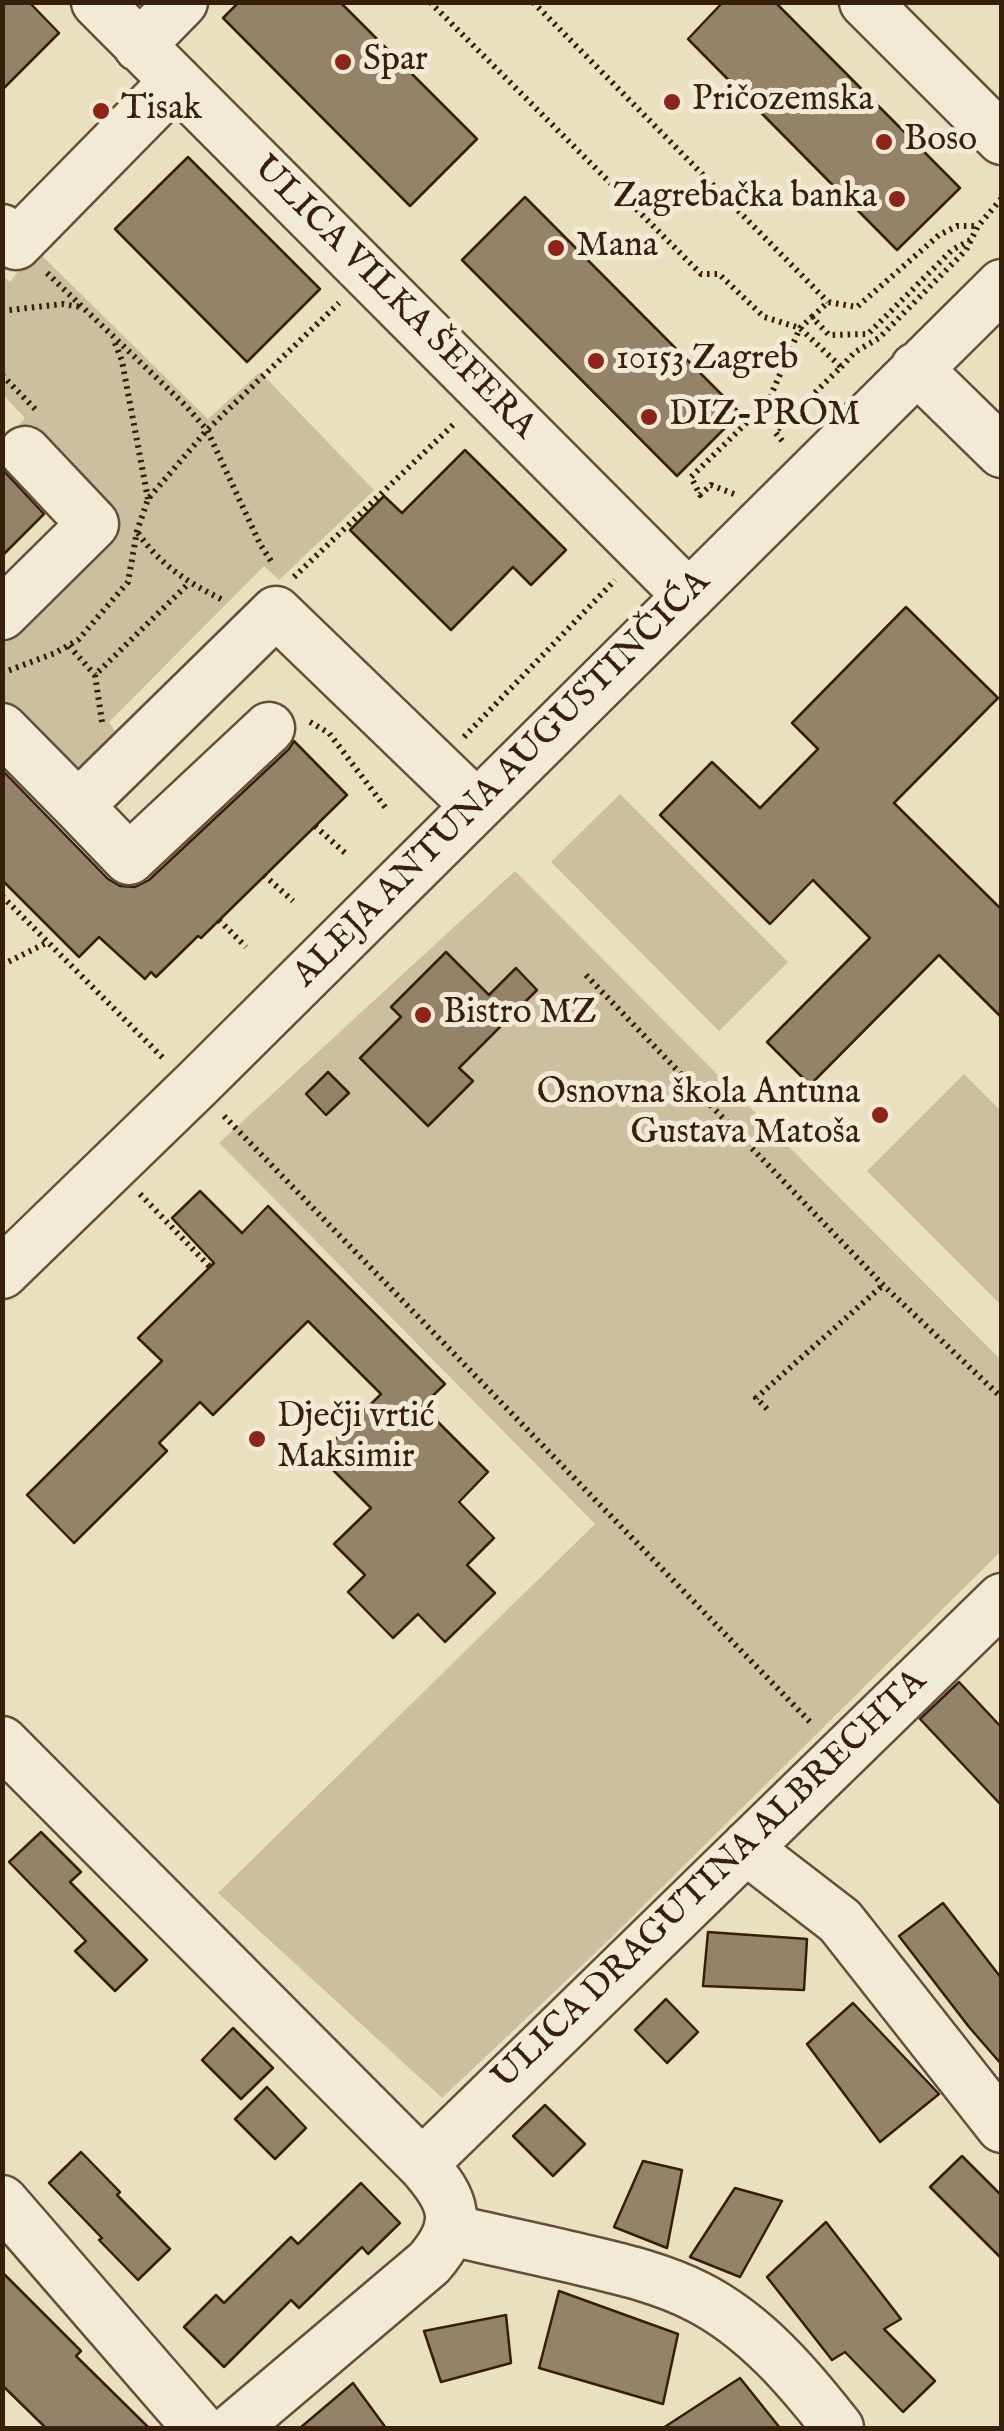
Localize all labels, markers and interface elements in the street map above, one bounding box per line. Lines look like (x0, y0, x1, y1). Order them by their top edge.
place label: Spar (363, 41, 428, 83)
marker: Spar (332, 51, 354, 73)
place label: Pričozemska (692, 81, 874, 123)
place label: Tisak (121, 90, 202, 132)
marker: Pričozemska (661, 91, 683, 113)
marker: Tisak (90, 100, 112, 122)
place label: Boso (904, 121, 977, 163)
marker: Boso (873, 131, 895, 153)
street label: ULICA VILKA ŠEFERA (243, 149, 543, 449)
place label: Zagrebačka banka (613, 178, 877, 220)
marker: Zagrebačka banka (886, 188, 908, 210)
place label: Mana (576, 227, 658, 269)
marker: Mana (545, 237, 567, 259)
place label: 10153 Zagreb (616, 340, 799, 382)
marker: 10153 Zagreb (585, 350, 607, 372)
place label: DIZ-PROM (669, 396, 860, 438)
marker: DIZ-PROM (638, 406, 660, 428)
street label: ALEJA ANTUNA AUGUSTINČIĆA (286, 563, 720, 997)
place label: Bistro MZ (443, 994, 597, 1036)
marker: Bistro MZ (412, 1004, 434, 1026)
place label: Osnovna škola Antuna Gustava Matoša (537, 1074, 860, 1156)
marker: Osnovna škola Antuna Gustava Matoša (869, 1104, 891, 1126)
place label: Dječji vrtić Maksimir (277, 1398, 434, 1480)
marker: Dječji vrtić Maksimir (246, 1428, 268, 1450)
street label: ULICA DRAGUTINA ALBRECHTA (485, 1662, 937, 2100)

